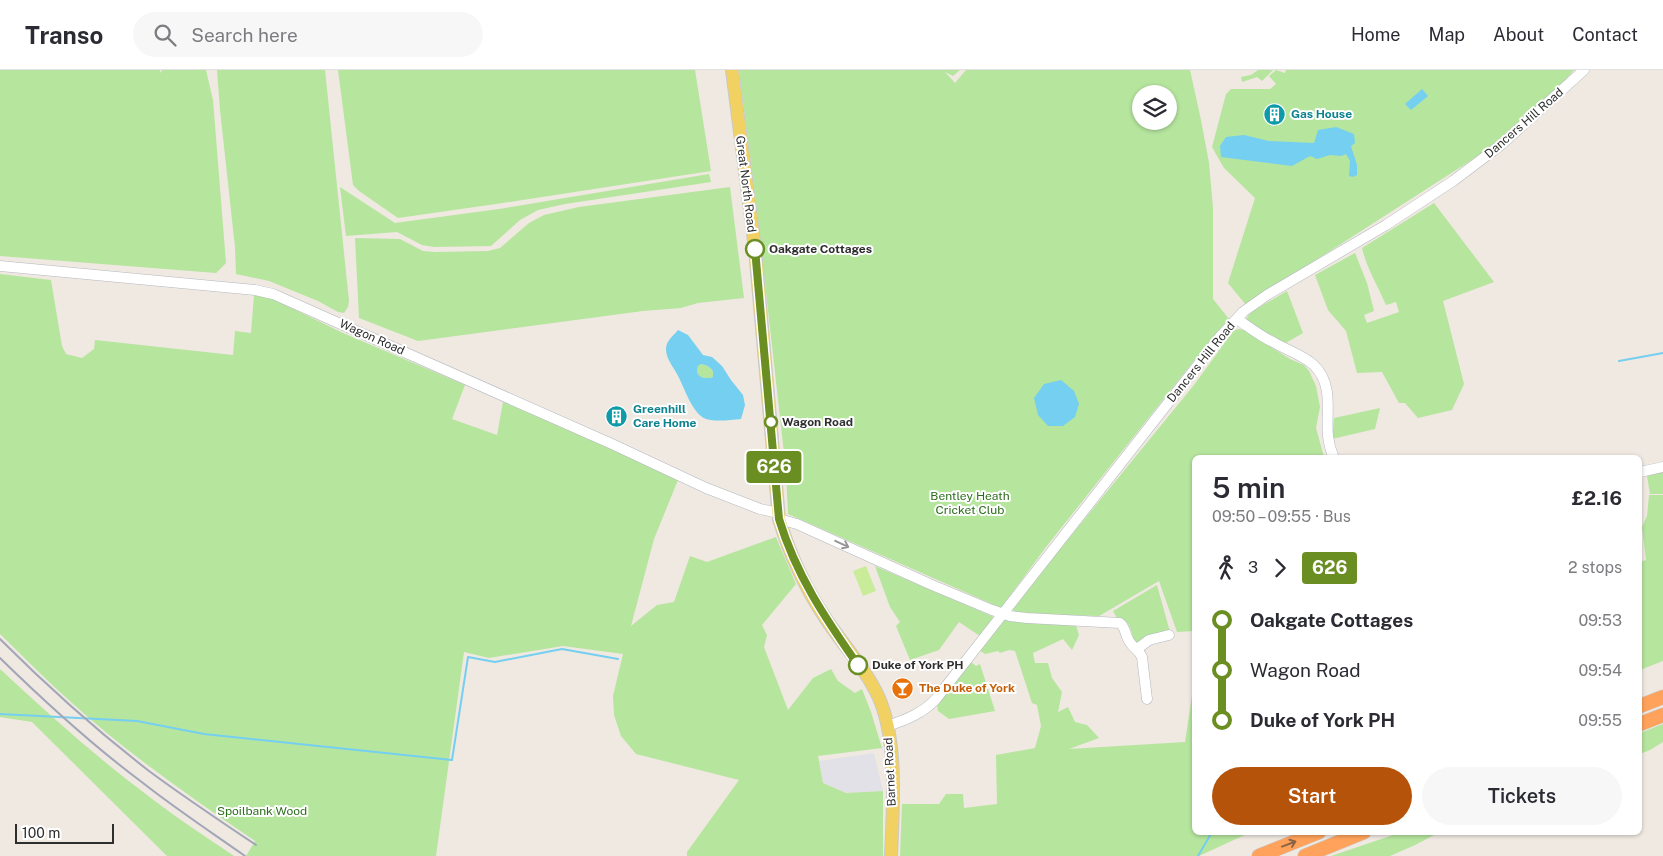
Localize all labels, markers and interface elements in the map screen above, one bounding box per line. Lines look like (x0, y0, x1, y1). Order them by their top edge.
search box (133, 12, 483, 57)
text: Transo (25, 21, 103, 49)
icon: search (151, 21, 179, 49)
text: Search here (191, 24, 298, 46)
text: Home (1351, 24, 1401, 45)
text: Map (1429, 24, 1465, 45)
text: About (1493, 24, 1544, 45)
text: Contact (1572, 24, 1638, 45)
map controls (1132, 85, 1177, 130)
button: layers (1132, 85, 1177, 130)
street label: Dancers Hill Road (1482, 85, 1566, 161)
building icon: Gas House (1263, 102, 1287, 126)
place label: Gas House (1291, 107, 1352, 121)
street label: Great North Road (733, 135, 759, 233)
marker: Oakgate Cottages (745, 239, 765, 259)
place label: Oakgate Cottages (769, 242, 872, 256)
street label: Wagon Road (337, 316, 407, 358)
street label: Dancers Hill Road (1164, 319, 1238, 405)
place label: Greenhill Care Home (633, 402, 696, 430)
building icon: Greenhill Care Home (605, 404, 629, 428)
marker: Wagon Road (764, 415, 778, 429)
place label: Wagon Road (782, 415, 853, 429)
line badge: 626 (745, 451, 803, 483)
text: 626 (756, 456, 792, 477)
text: 5 min (1212, 471, 1285, 504)
text: £2.16 (1572, 487, 1622, 509)
park label: Bentley Heath Cricket Club (930, 489, 1010, 517)
text: 09:50 – 09:55 · Bus (1212, 507, 1351, 526)
one-way arrow (834, 540, 849, 549)
icon: walk (1212, 554, 1240, 582)
icon: forward (1266, 554, 1294, 582)
text: 626 (1312, 557, 1347, 578)
text: 3 (1248, 558, 1258, 577)
text: 2 stops (1568, 558, 1622, 577)
text: Oakgate Cottages (1250, 609, 1413, 631)
text: 09:53 (1578, 611, 1622, 630)
marker: Duke of York PH (848, 655, 868, 675)
place label: Duke of York PH (872, 658, 964, 672)
text: Wagon Road (1250, 659, 1361, 681)
text: 09:54 (1578, 661, 1622, 680)
bar icon: The Duke of York (891, 676, 915, 700)
place label: The Duke of York (919, 681, 1015, 695)
text: Duke of York PH (1250, 709, 1395, 731)
text: 09:55 (1578, 711, 1622, 730)
street label: Barnet Road (881, 737, 899, 807)
button: Start (1212, 767, 1412, 825)
button: Tickets (1422, 767, 1622, 825)
park label: Spoilbank Wood (217, 804, 307, 818)
scale bar (15, 821, 114, 844)
text: 100 m (22, 825, 60, 841)
one-way arrow (1281, 839, 1296, 848)

